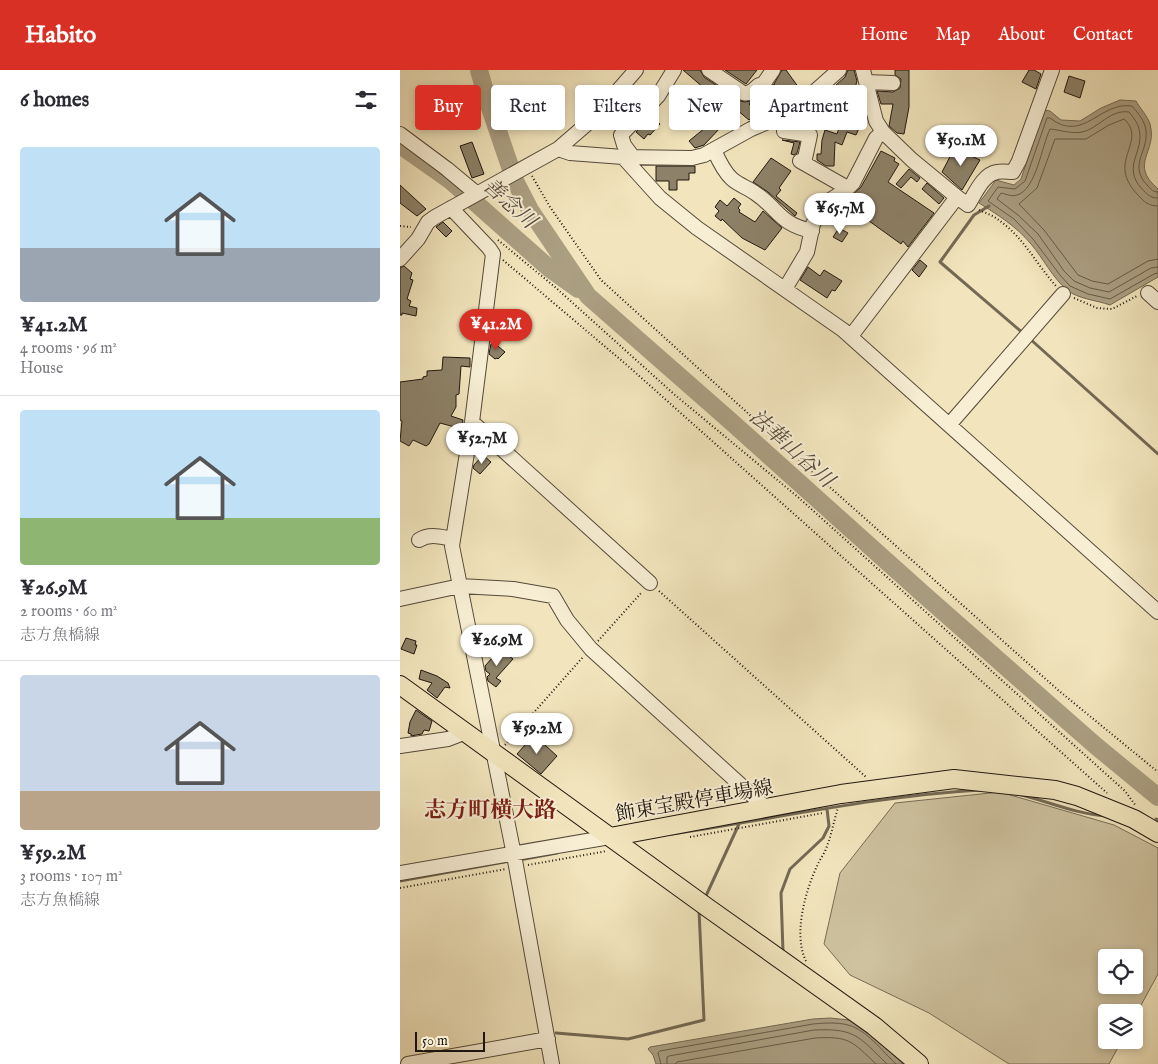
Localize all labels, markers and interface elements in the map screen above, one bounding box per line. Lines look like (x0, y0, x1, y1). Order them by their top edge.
text: Habito (25, 20, 96, 51)
text: Home (861, 24, 908, 47)
text: Map (936, 24, 970, 47)
text: About (998, 24, 1045, 47)
text: Contact (1073, 24, 1133, 47)
chip: Buy (415, 85, 481, 130)
chip: Rent (491, 85, 565, 130)
chip: Filters (575, 85, 659, 130)
chip: New (669, 85, 740, 130)
chip: Apartment (750, 85, 867, 130)
icon: filters (352, 86, 380, 114)
text: 6 homes (20, 87, 89, 114)
pin: ¥50.1M (920, 124, 1002, 167)
text: ¥50.1M (936, 131, 986, 151)
water label: 善念川 (477, 173, 543, 237)
icon: home (155, 179, 245, 269)
pin: ¥65.7M (799, 192, 881, 235)
text: ¥65.7M (815, 199, 865, 219)
pin: ¥41.2M (455, 308, 537, 351)
text: ¥41.2M (20, 312, 88, 339)
text: ¥41.2M (470, 315, 522, 335)
text: 4 rooms · 96 m² (20, 339, 117, 359)
text: House (20, 359, 63, 379)
water label: 法華山谷川 (743, 404, 841, 496)
pin: ¥52.7M (441, 422, 523, 465)
text: ¥52.7M (457, 429, 507, 449)
icon: home (155, 443, 245, 533)
text: ¥26.9M (20, 575, 87, 602)
text: 2 rooms · 60 m² (20, 602, 118, 622)
pin: ¥26.9M (456, 624, 538, 667)
text: 志方魚橋線 (20, 626, 100, 646)
text: ¥26.9M (471, 631, 523, 651)
icon: home (155, 708, 245, 798)
pin: ¥59.2M (496, 712, 578, 755)
text: ¥59.2M (512, 719, 562, 739)
street label: 飾東宝殿停車場線 (613, 775, 775, 828)
district label: 志方町横大路 (424, 797, 556, 825)
text: ¥59.2M (20, 840, 86, 867)
text: 3 rooms · 107 m² (20, 867, 123, 887)
text: 志方魚橋線 (20, 891, 100, 911)
map controls (1098, 949, 1143, 1049)
button: locate (1098, 949, 1143, 994)
button: layers (1098, 1004, 1143, 1049)
scale bar (415, 1029, 485, 1052)
text: 50 m (422, 1032, 448, 1050)

